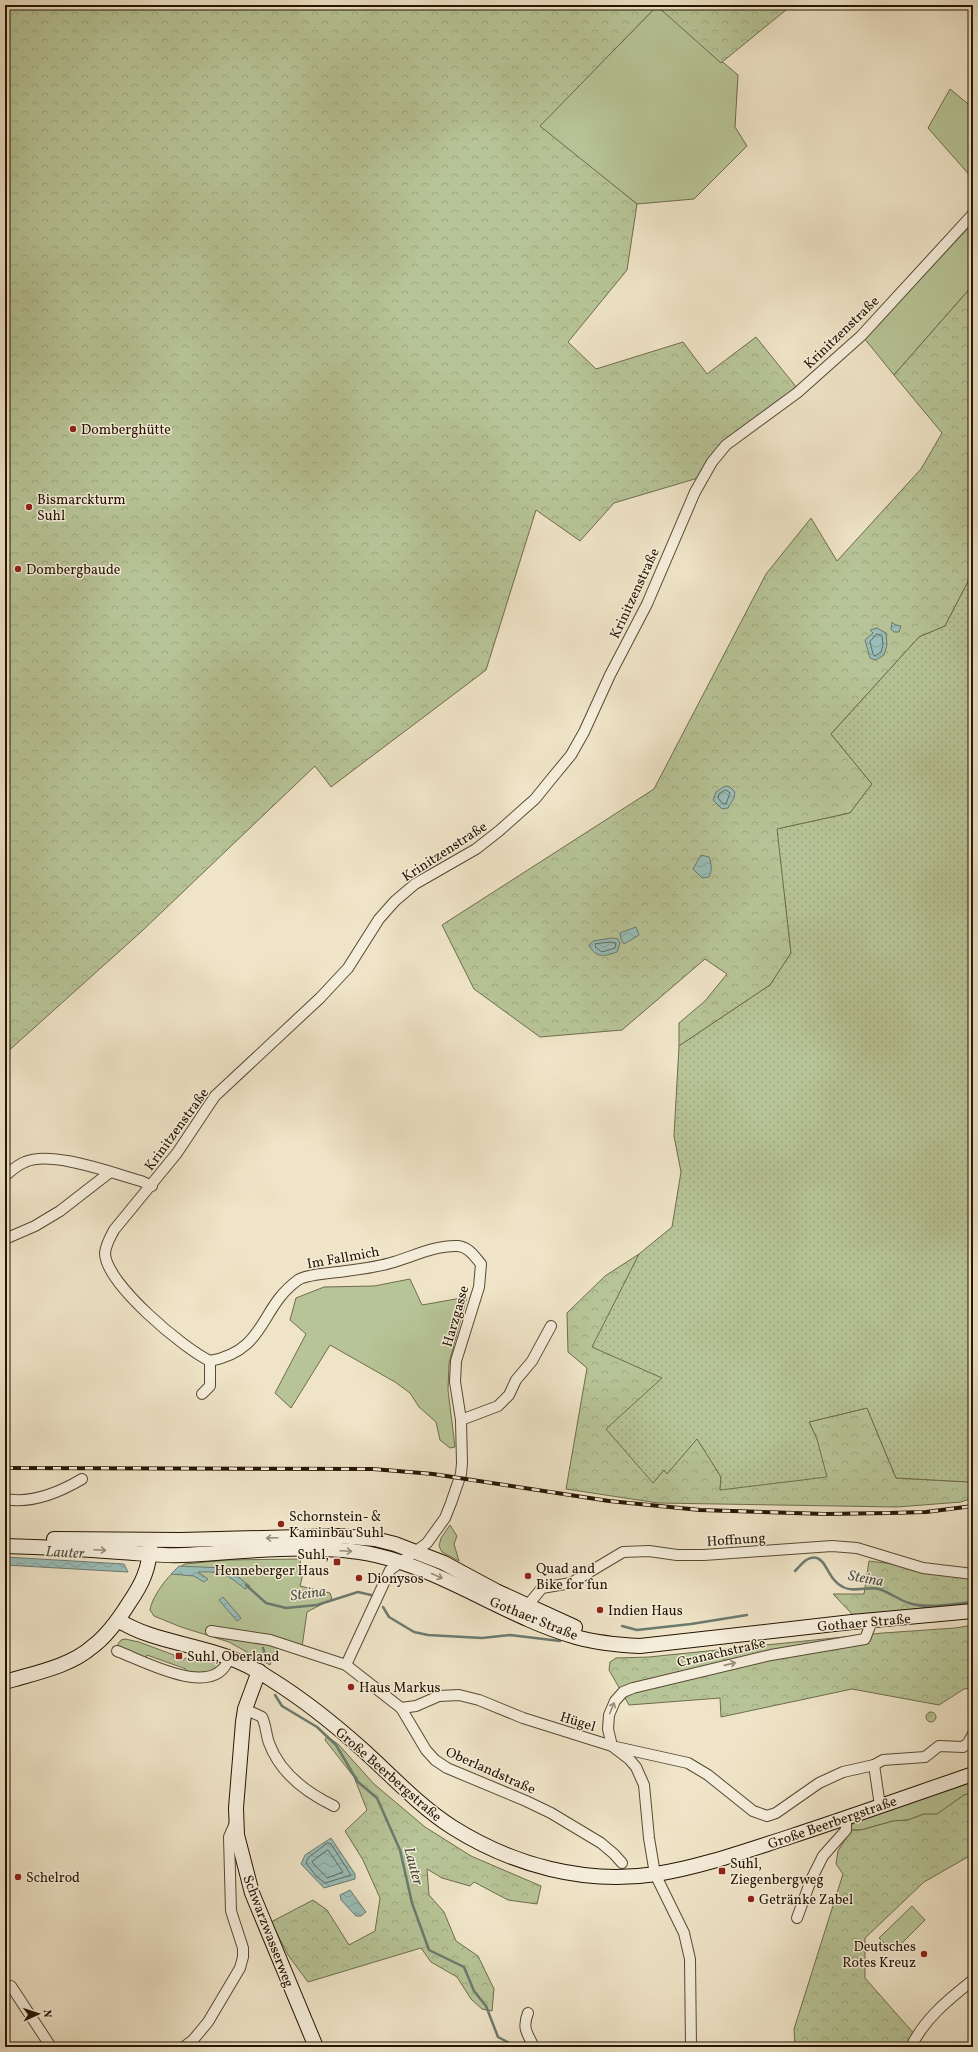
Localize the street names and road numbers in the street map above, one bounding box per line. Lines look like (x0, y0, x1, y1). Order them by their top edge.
street label: Krinitzenstraße (800, 292, 884, 374)
street label: Krinitzenstraße (606, 545, 665, 642)
street label: Krinitzenstraße (399, 817, 491, 887)
street label: Krinitzenstraße (141, 1084, 214, 1175)
street label: Im Fallmich (305, 1243, 381, 1274)
street label: Harzgasse (439, 1283, 474, 1349)
street label: Hoffnung (706, 1529, 766, 1552)
street label: Gothaer Straße (486, 1593, 581, 1646)
street label: Gothaer Straße (817, 1610, 912, 1637)
street label: Cranachstraße (675, 1634, 768, 1673)
street label: Hügel (557, 1708, 598, 1737)
street label: Große Beerbergstraße (331, 1724, 446, 1827)
street label: Oberlandstraße (442, 1743, 539, 1800)
street label: Große Beerbergstraße (765, 1792, 900, 1854)
street label: Schwarzwasserweg (237, 1873, 298, 1990)

